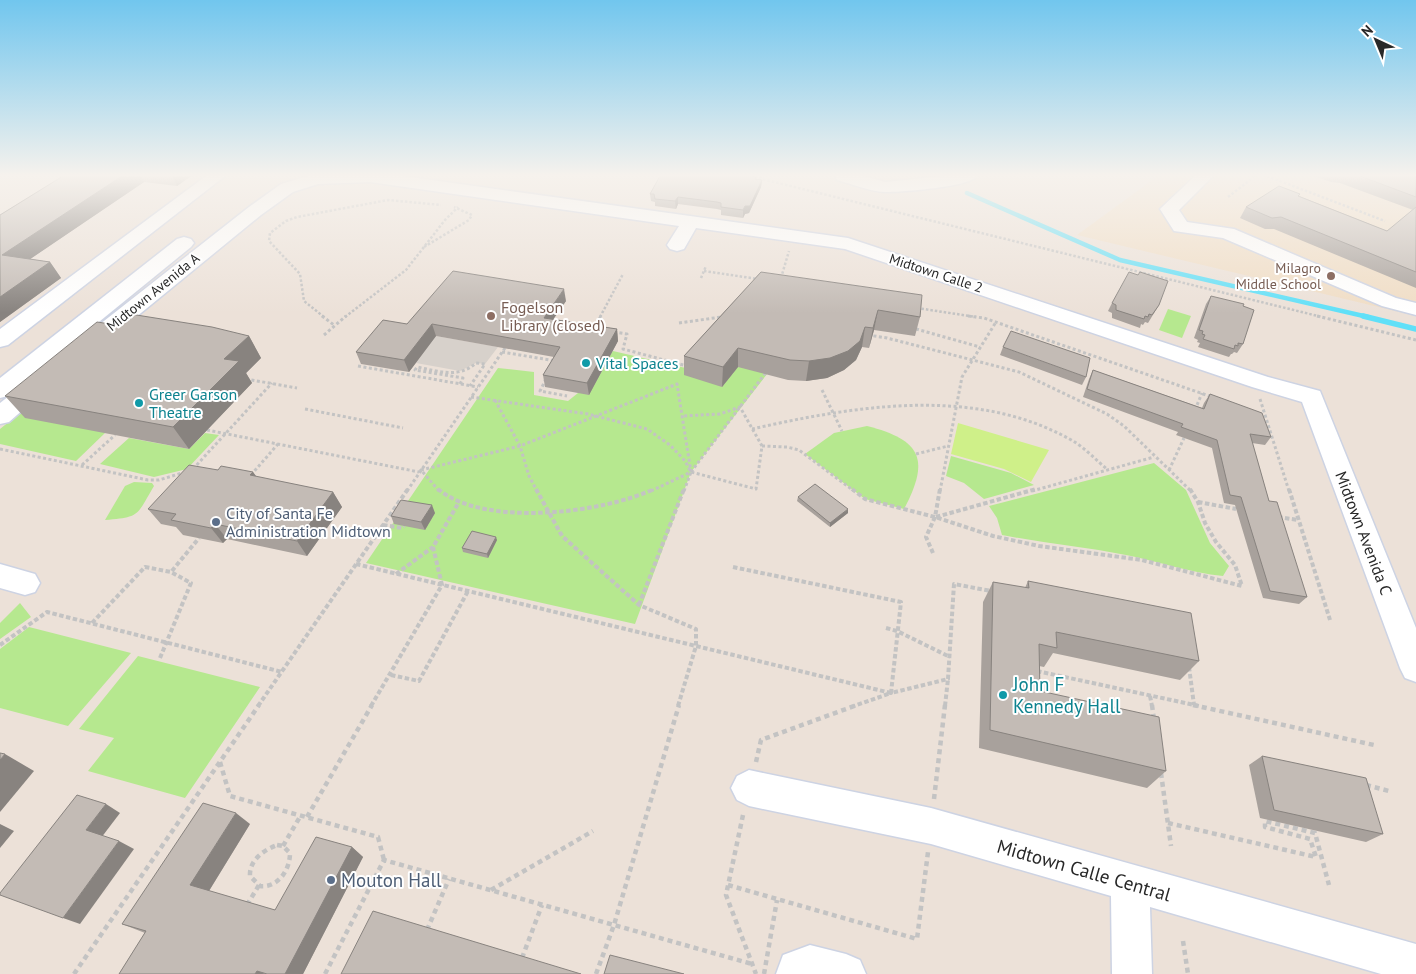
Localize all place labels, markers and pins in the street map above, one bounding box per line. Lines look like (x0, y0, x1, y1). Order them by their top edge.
place label: Milagro Middle School (1236, 259, 1321, 293)
marker: Milagro Middle School (1325, 270, 1337, 282)
place label: Fogelson Library (closed) (501, 297, 605, 335)
marker: Fogelson Library (closed) (485, 310, 497, 322)
place label: Vital Spaces (595, 353, 679, 373)
marker: Vital Spaces (580, 357, 592, 369)
place label: Greer Garson Theatre (149, 384, 237, 422)
marker: Greer Garson Theatre (133, 397, 145, 409)
place label: City of Santa Fe Administration Midtown (226, 503, 391, 541)
marker: City of Santa Fe Administration Midtown (210, 516, 222, 528)
place label: John F Kennedy Hall (1012, 672, 1121, 718)
marker: John F Kennedy Hall (997, 689, 1009, 701)
place label: Mouton Hall (341, 868, 442, 892)
marker: Mouton Hall (325, 874, 337, 886)

